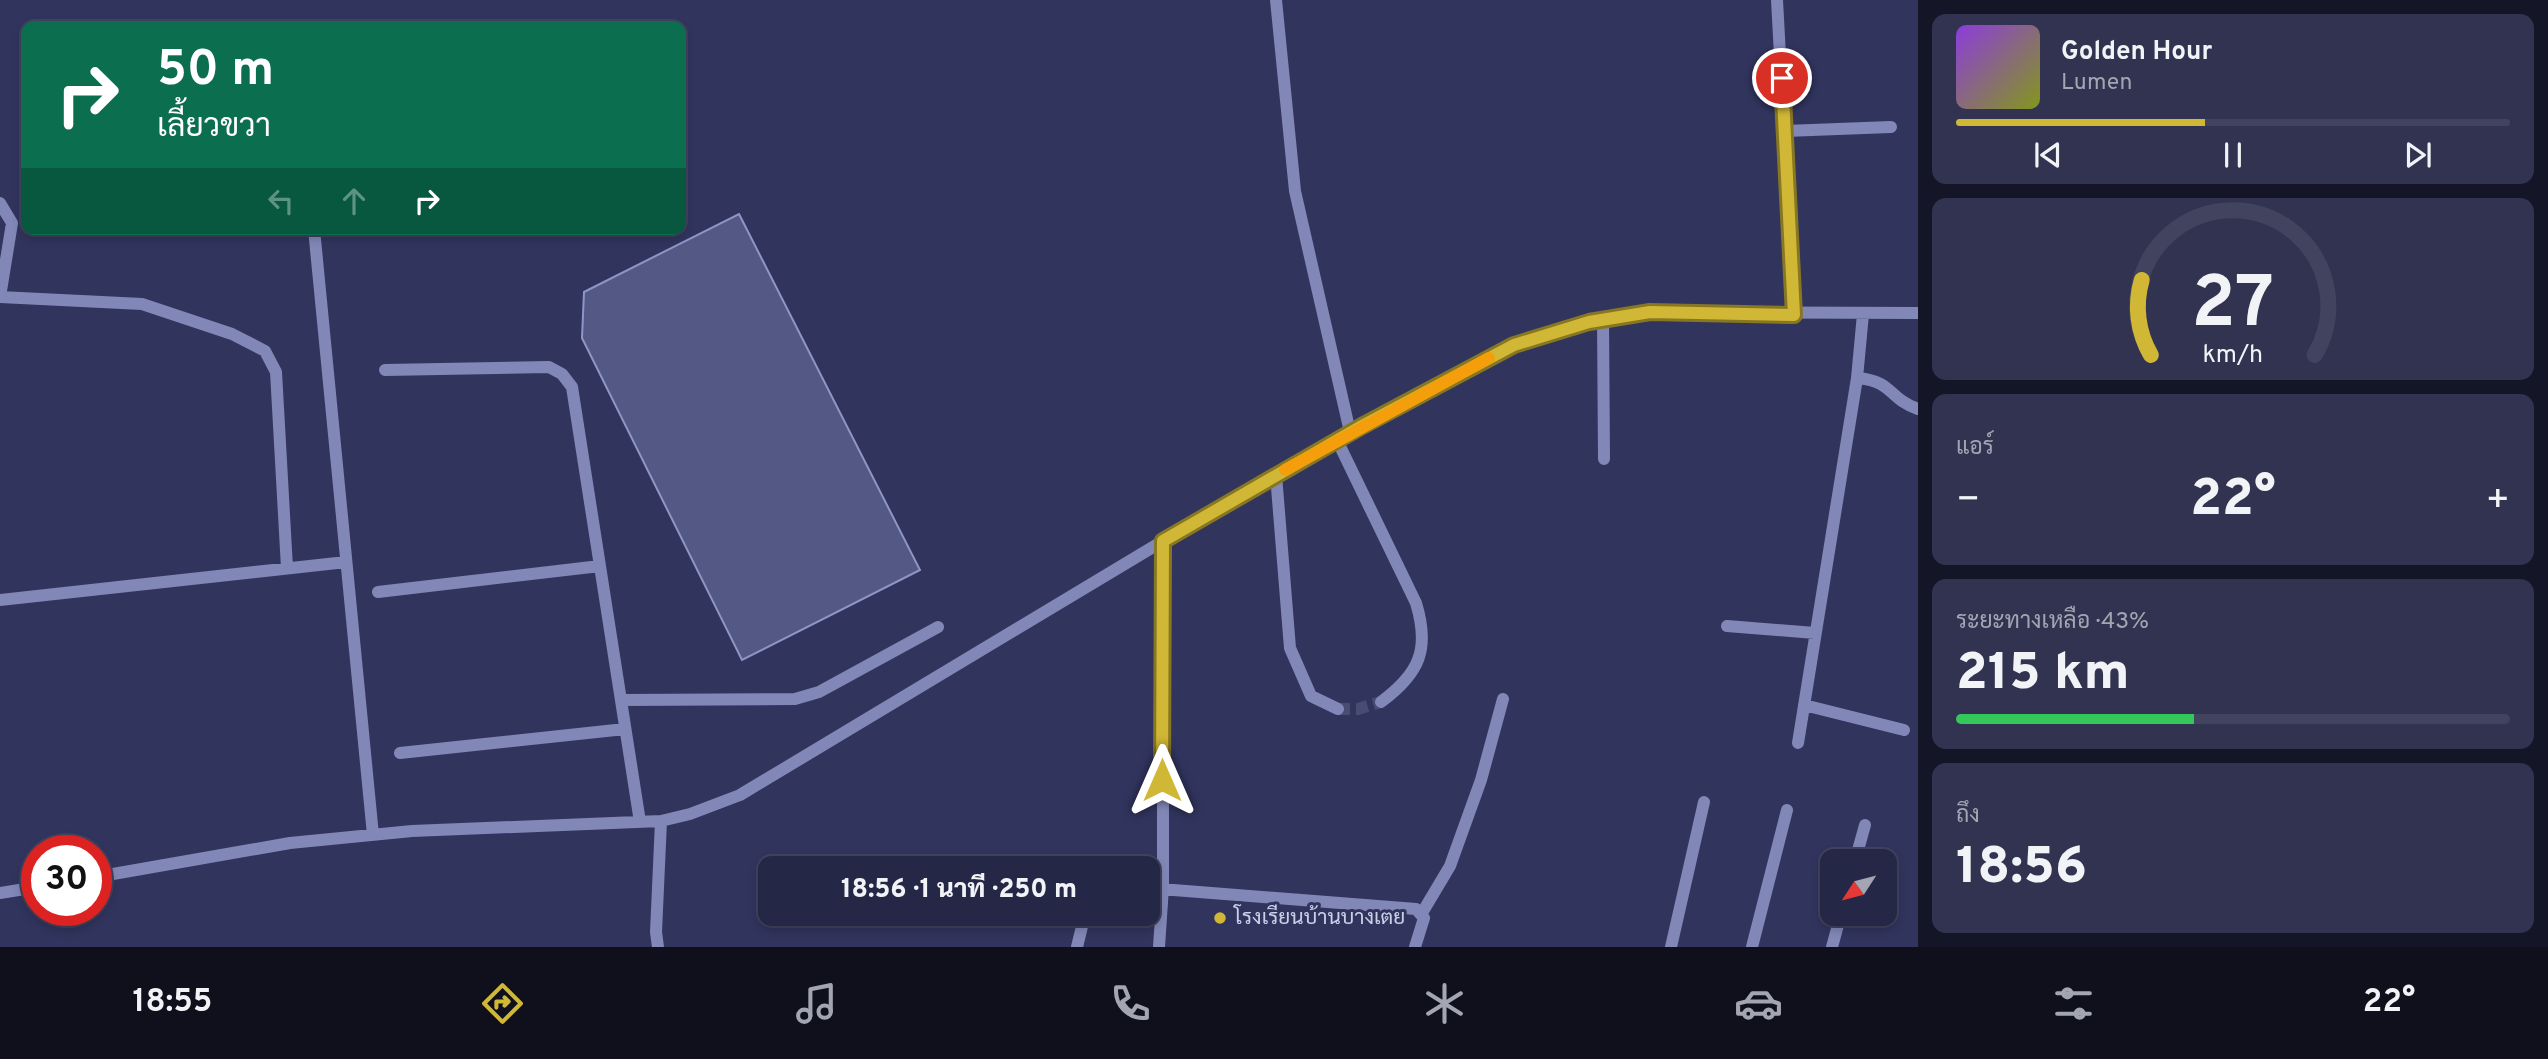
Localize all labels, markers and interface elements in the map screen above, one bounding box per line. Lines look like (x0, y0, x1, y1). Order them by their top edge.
text: Golden Hour (2061, 36, 2212, 69)
text: 50 m (157, 41, 274, 103)
pin (1752, 48, 1812, 108)
icon: right (42, 49, 133, 140)
icon: arrive (1763, 59, 1801, 97)
text: Lumen (2061, 69, 2132, 98)
text: เลี้ยวขวา (157, 108, 271, 148)
icon: previous (2029, 136, 2067, 174)
icon: pause (2214, 136, 2252, 174)
icon: next (2399, 136, 2437, 174)
icon: left (262, 182, 300, 220)
icon: ahead (335, 182, 373, 220)
icon: right (408, 182, 446, 220)
text: 27 (2192, 262, 2274, 354)
text: km/h (2203, 340, 2263, 372)
text: แอร์ (1956, 434, 1994, 463)
text: 22° (2190, 468, 2276, 534)
text: − (1956, 477, 1981, 526)
text: + (2485, 477, 2510, 526)
text: ระยะทางเหลือ · 43% (1956, 608, 2149, 637)
text: 215 km (1956, 642, 2130, 708)
position arrow (1125, 743, 1199, 817)
text: ถึง (1956, 802, 1980, 831)
speed limit sign: 30 (21, 835, 112, 926)
text: 18:56 (1956, 836, 2087, 902)
north arrow (1820, 849, 1897, 926)
map controls (1820, 849, 1897, 926)
text: 18:56 · 1 นาที · 250 m (841, 874, 1077, 907)
place label: โรงเรียนบ้านบางเตย (1233, 904, 1405, 932)
marker: โรงเรียนบ้านบางเตย (1212, 910, 1228, 926)
icon: directions (478, 979, 527, 1028)
icon: music (792, 979, 841, 1028)
icon: phone (1106, 979, 1155, 1028)
icon: climate (1420, 979, 1469, 1028)
icon: car (1734, 979, 1783, 1028)
icon: filters (2049, 979, 2098, 1028)
text: 18:55 (133, 983, 212, 1023)
text: 22° (2363, 983, 2415, 1023)

